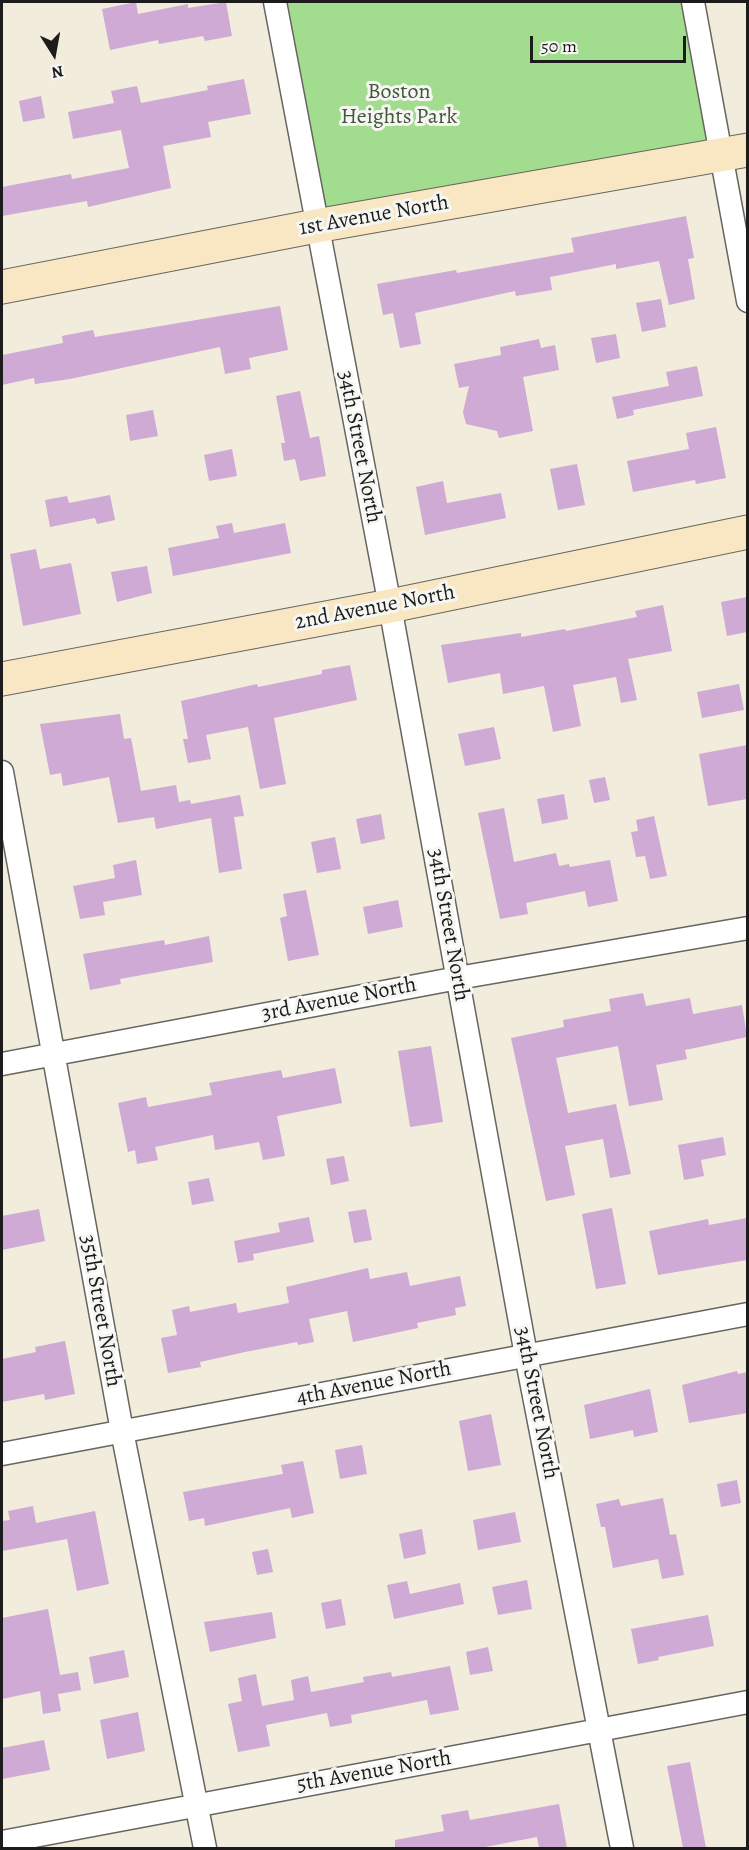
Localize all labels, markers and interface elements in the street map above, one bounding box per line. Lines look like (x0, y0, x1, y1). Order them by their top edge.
north arrow (24, 24, 84, 84)
scale bar (533, 24, 689, 62)
text: 50 m (541, 34, 577, 58)
text: N (50, 60, 65, 84)
park label: Boston Heights Park (341, 80, 457, 132)
street label: 1st Avenue North (297, 190, 451, 242)
street label: 34th Street North (331, 369, 387, 525)
street label: 2nd Avenue North (293, 580, 457, 636)
street label: 34th Street North (422, 847, 474, 1003)
street label: 3rd Avenue North (259, 972, 419, 1028)
street label: 35th Street North (74, 1233, 126, 1389)
street label: 34th Street North (508, 1325, 564, 1481)
street label: 4th Avenue North (294, 1356, 454, 1412)
street label: 5th Avenue North (295, 1745, 453, 1799)

